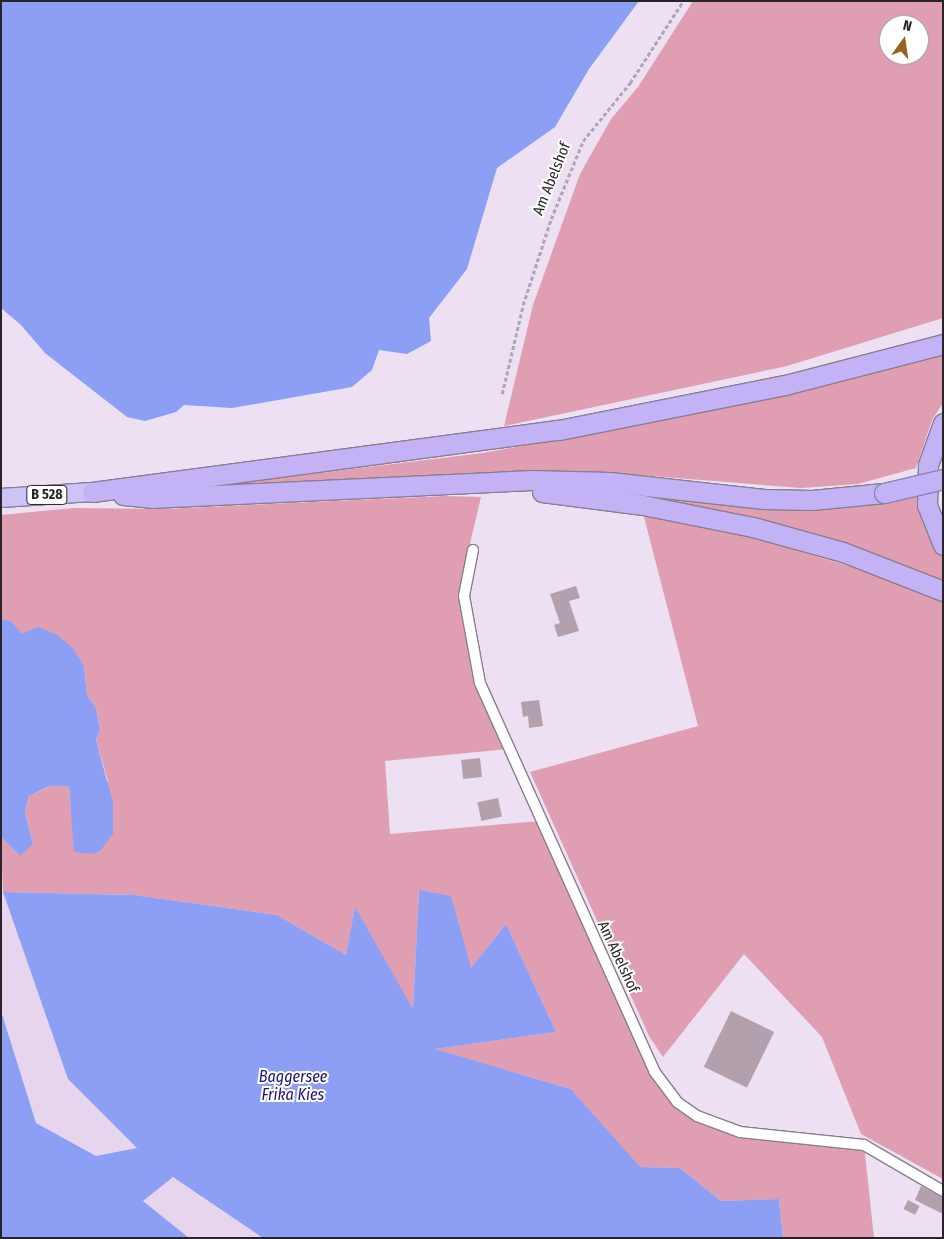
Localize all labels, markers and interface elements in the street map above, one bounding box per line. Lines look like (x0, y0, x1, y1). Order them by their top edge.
north arrow (879, 15, 929, 65)
text: N (901, 17, 914, 35)
street label: Am Abelshof (529, 140, 575, 218)
road number: B 528 (26, 484, 68, 506)
street label: Am Abelshof (594, 918, 642, 996)
water label: Baggersee Frika Kies (259, 1067, 327, 1105)

